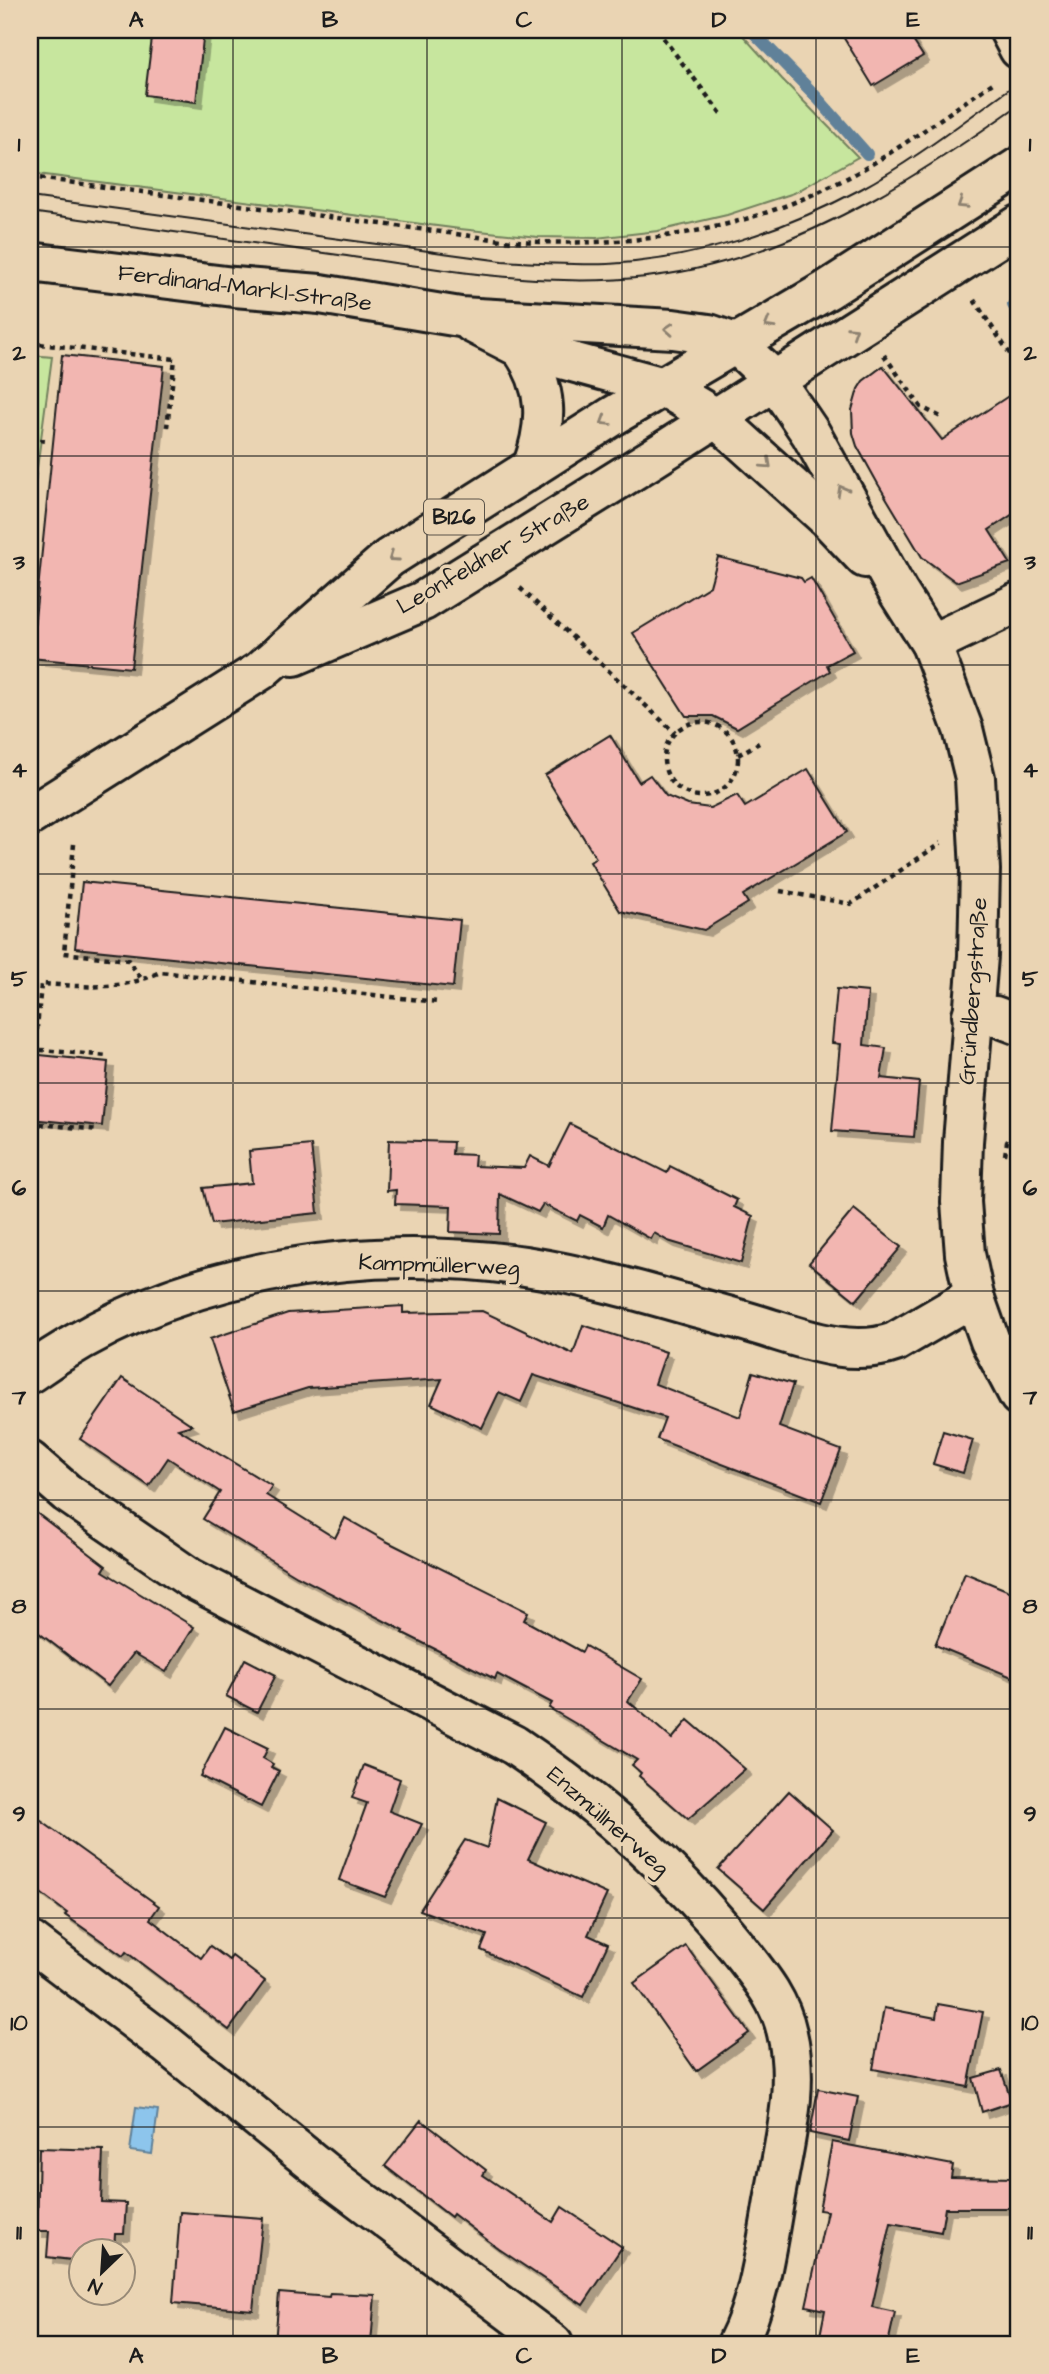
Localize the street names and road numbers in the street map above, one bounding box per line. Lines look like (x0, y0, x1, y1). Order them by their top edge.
street label: Ferdinand-Markl-Straße (116, 257, 374, 319)
street label: Leonfeldner Straße (391, 486, 595, 622)
road number: B126 (424, 500, 484, 534)
street label: Gründbergstraße (950, 896, 996, 1086)
street label: Kampmüllerweg (358, 1246, 520, 1285)
street label: Enzmüllnerweg (539, 1759, 676, 1884)

